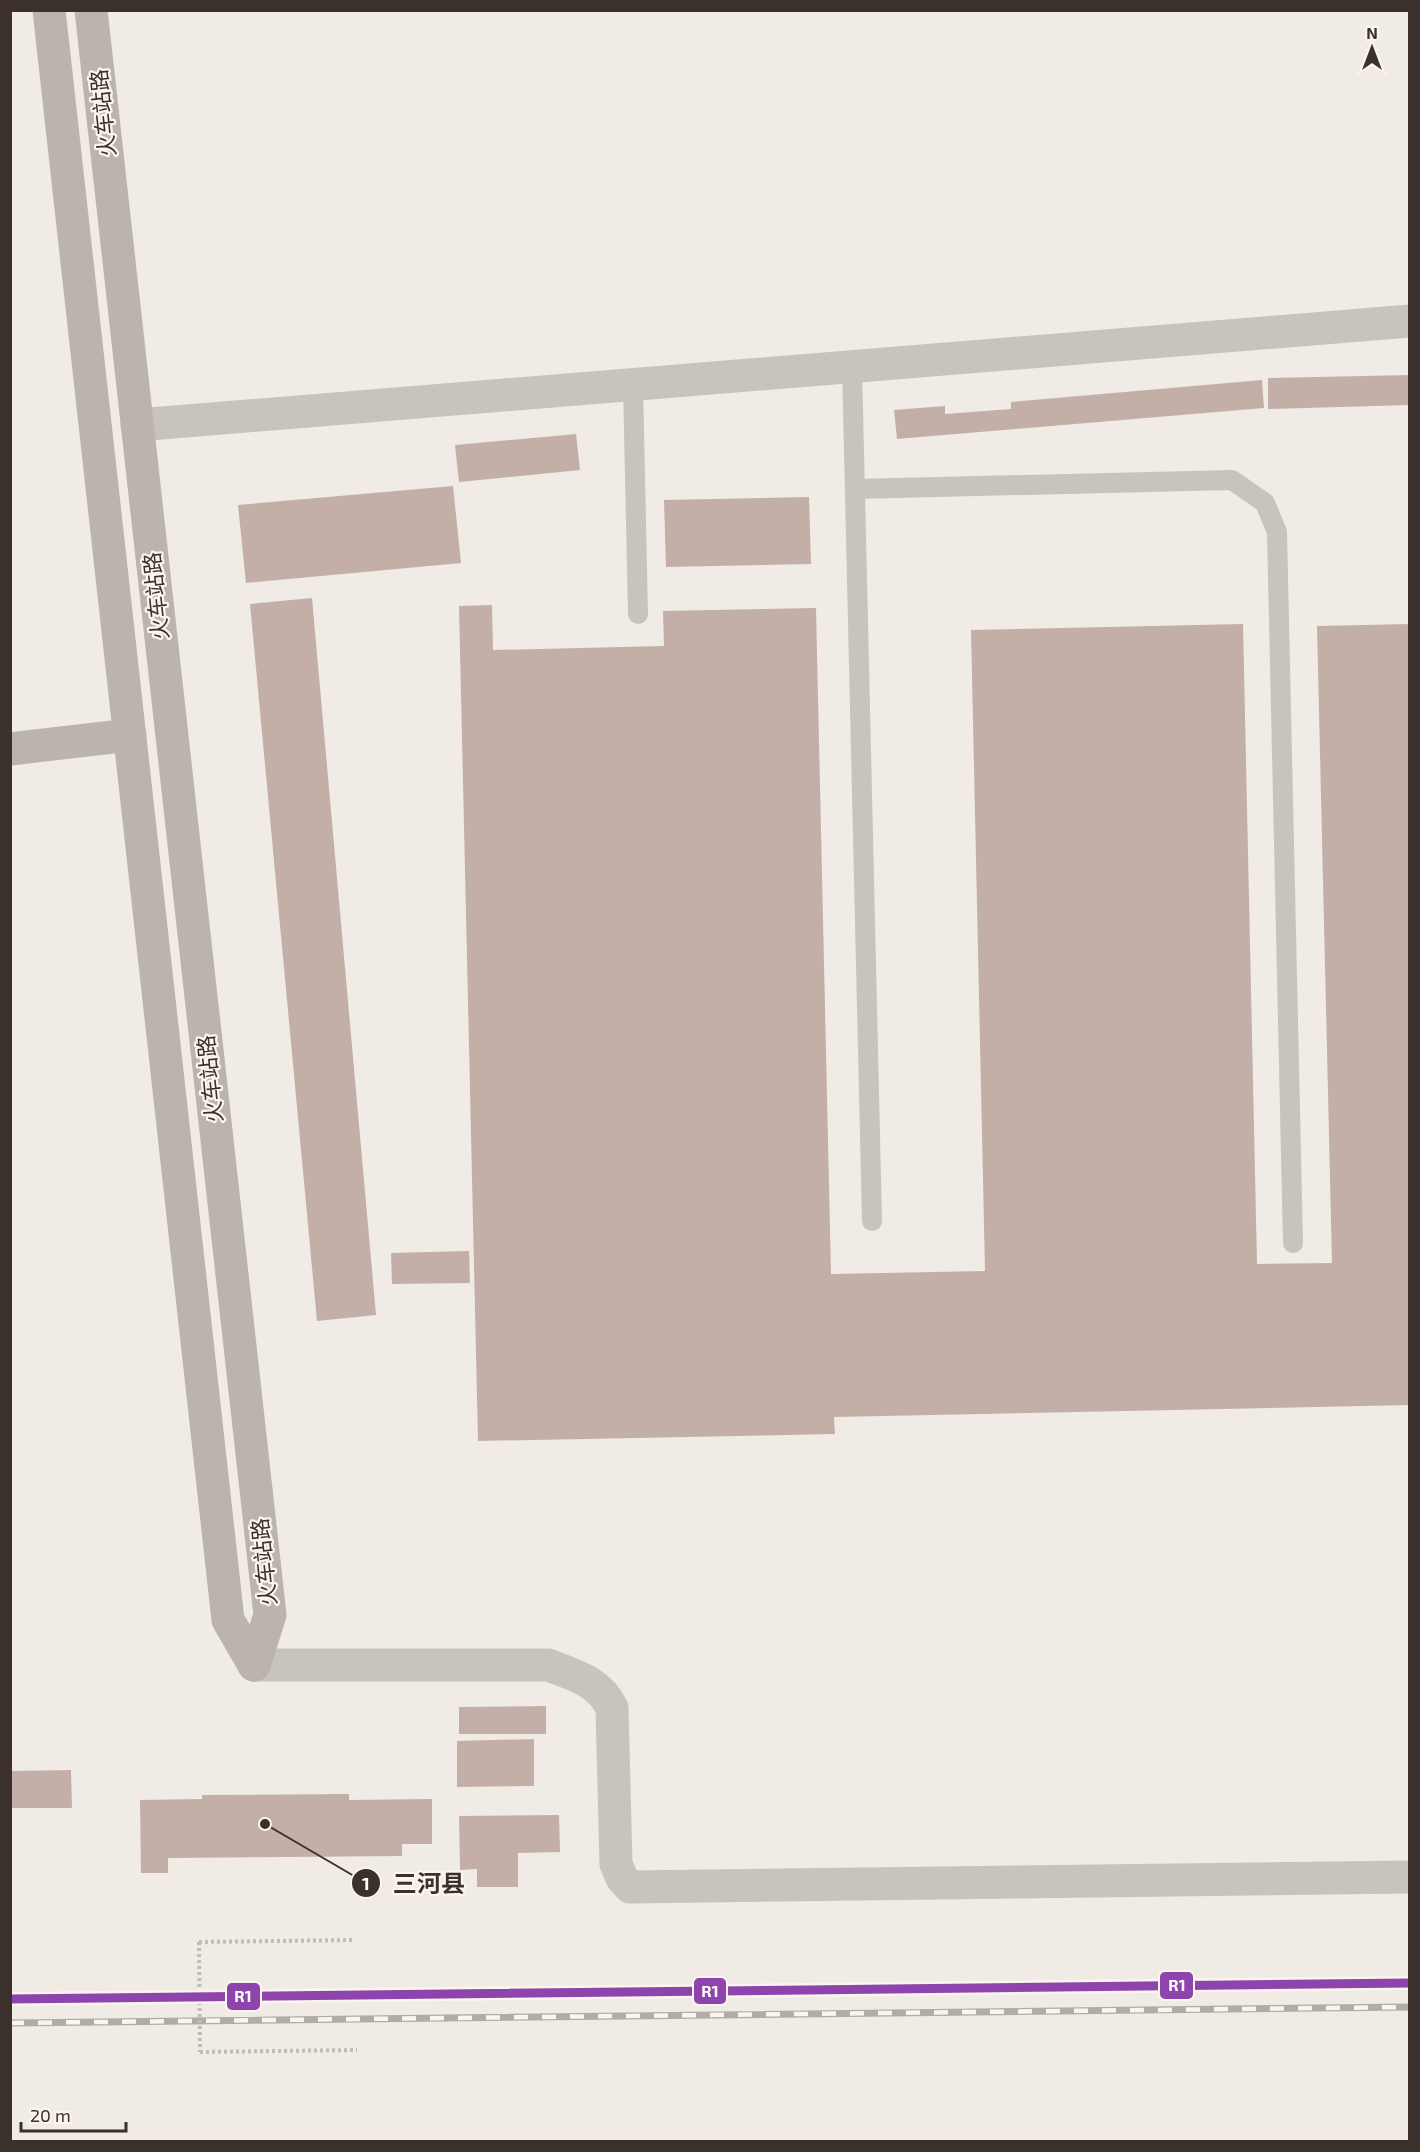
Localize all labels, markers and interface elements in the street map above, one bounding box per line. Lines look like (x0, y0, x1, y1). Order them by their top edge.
north arrow (1342, 18, 1402, 78)
text: N (1366, 23, 1378, 42)
street label: 火车站路 (84, 68, 120, 158)
street label: 火车站路 (137, 551, 173, 641)
street label: 火车站路 (191, 1034, 227, 1124)
street label: 火车站路 (245, 1517, 281, 1607)
callout: 三河县 (351, 1862, 477, 1904)
text: 三河县 (393, 1868, 465, 1897)
text: 1 (362, 1872, 370, 1894)
line badge: R1 (1159, 1971, 1194, 2000)
text: R1 (1168, 1975, 1186, 1994)
line badge: R1 (693, 1977, 727, 2005)
text: R1 (701, 1981, 719, 2000)
line badge: R1 (226, 1982, 261, 2011)
text: R1 (234, 1986, 252, 2005)
scale bar (21, 2095, 126, 2133)
text: 20 m (30, 2104, 71, 2126)

